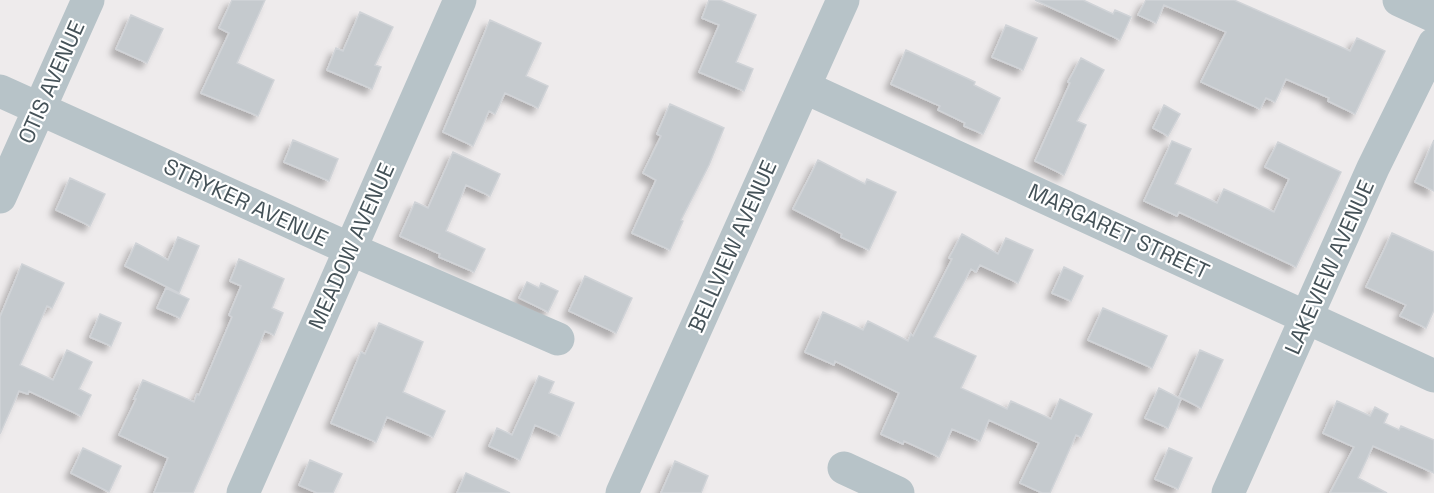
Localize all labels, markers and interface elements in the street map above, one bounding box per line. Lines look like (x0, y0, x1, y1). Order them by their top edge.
street label: OTIS AVENUE (11, 16, 91, 148)
street label: STRYKER AVENUE (159, 152, 333, 252)
street label: BELLVIEW AVENUE (682, 156, 782, 336)
street label: MEADOW AVENUE (302, 158, 400, 334)
street label: LAKEVIEW AVENUE (1278, 175, 1380, 359)
street label: MARGARET STREET (1024, 177, 1214, 285)

